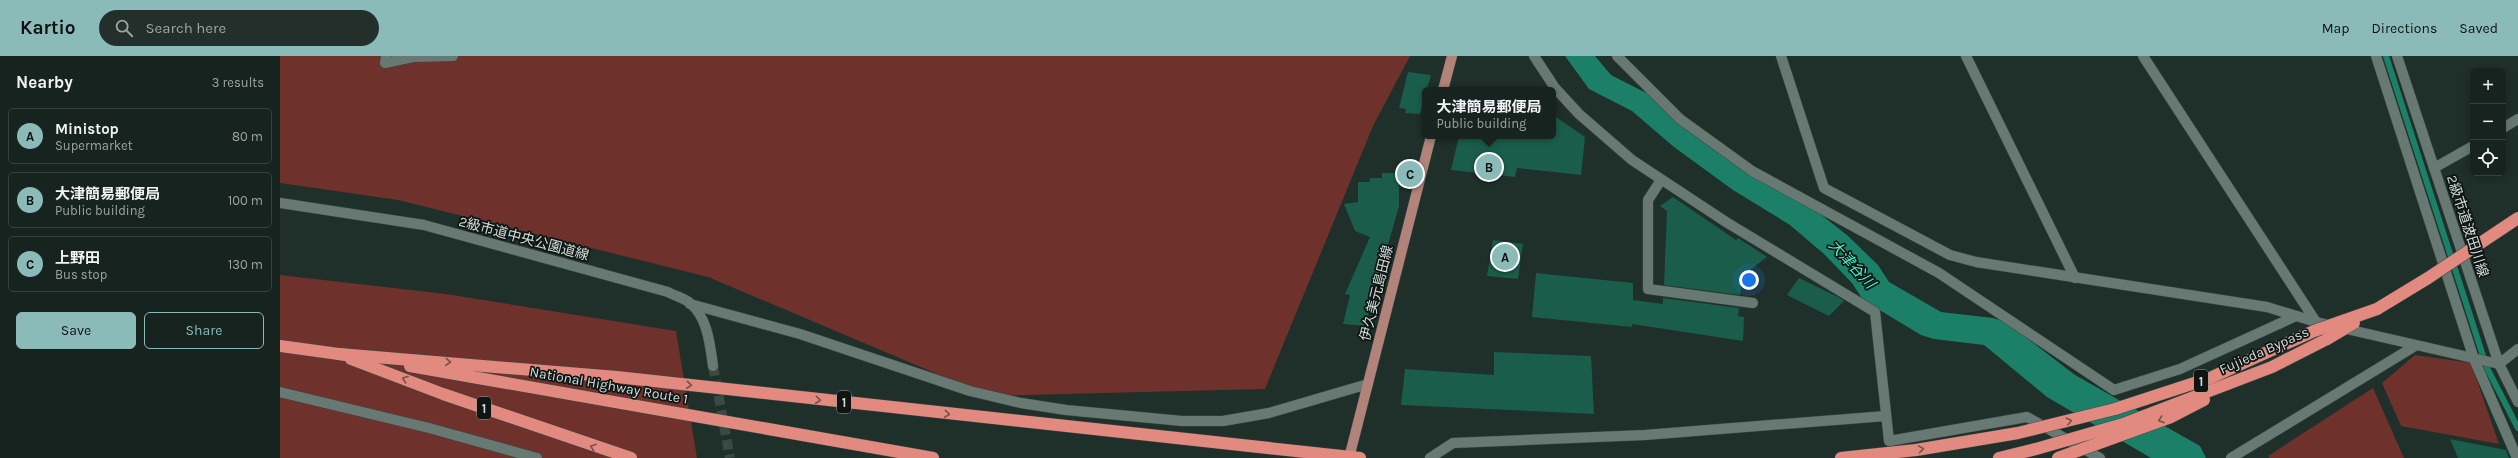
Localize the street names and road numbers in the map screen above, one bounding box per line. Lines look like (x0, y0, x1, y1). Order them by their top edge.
street label: 2級市道波田川線 (2443, 173, 2492, 279)
street label: 2級市道中央公園道線 (457, 213, 591, 264)
street label: 伊久美元島田線 (1356, 244, 1397, 343)
street label: Fujieda Bypass (2217, 323, 2312, 378)
street label: National Highway Route 1 (528, 363, 689, 408)
road number: 1 (2194, 370, 2208, 392)
road number: 1 (837, 391, 851, 413)
road number: 1 (477, 397, 491, 419)

